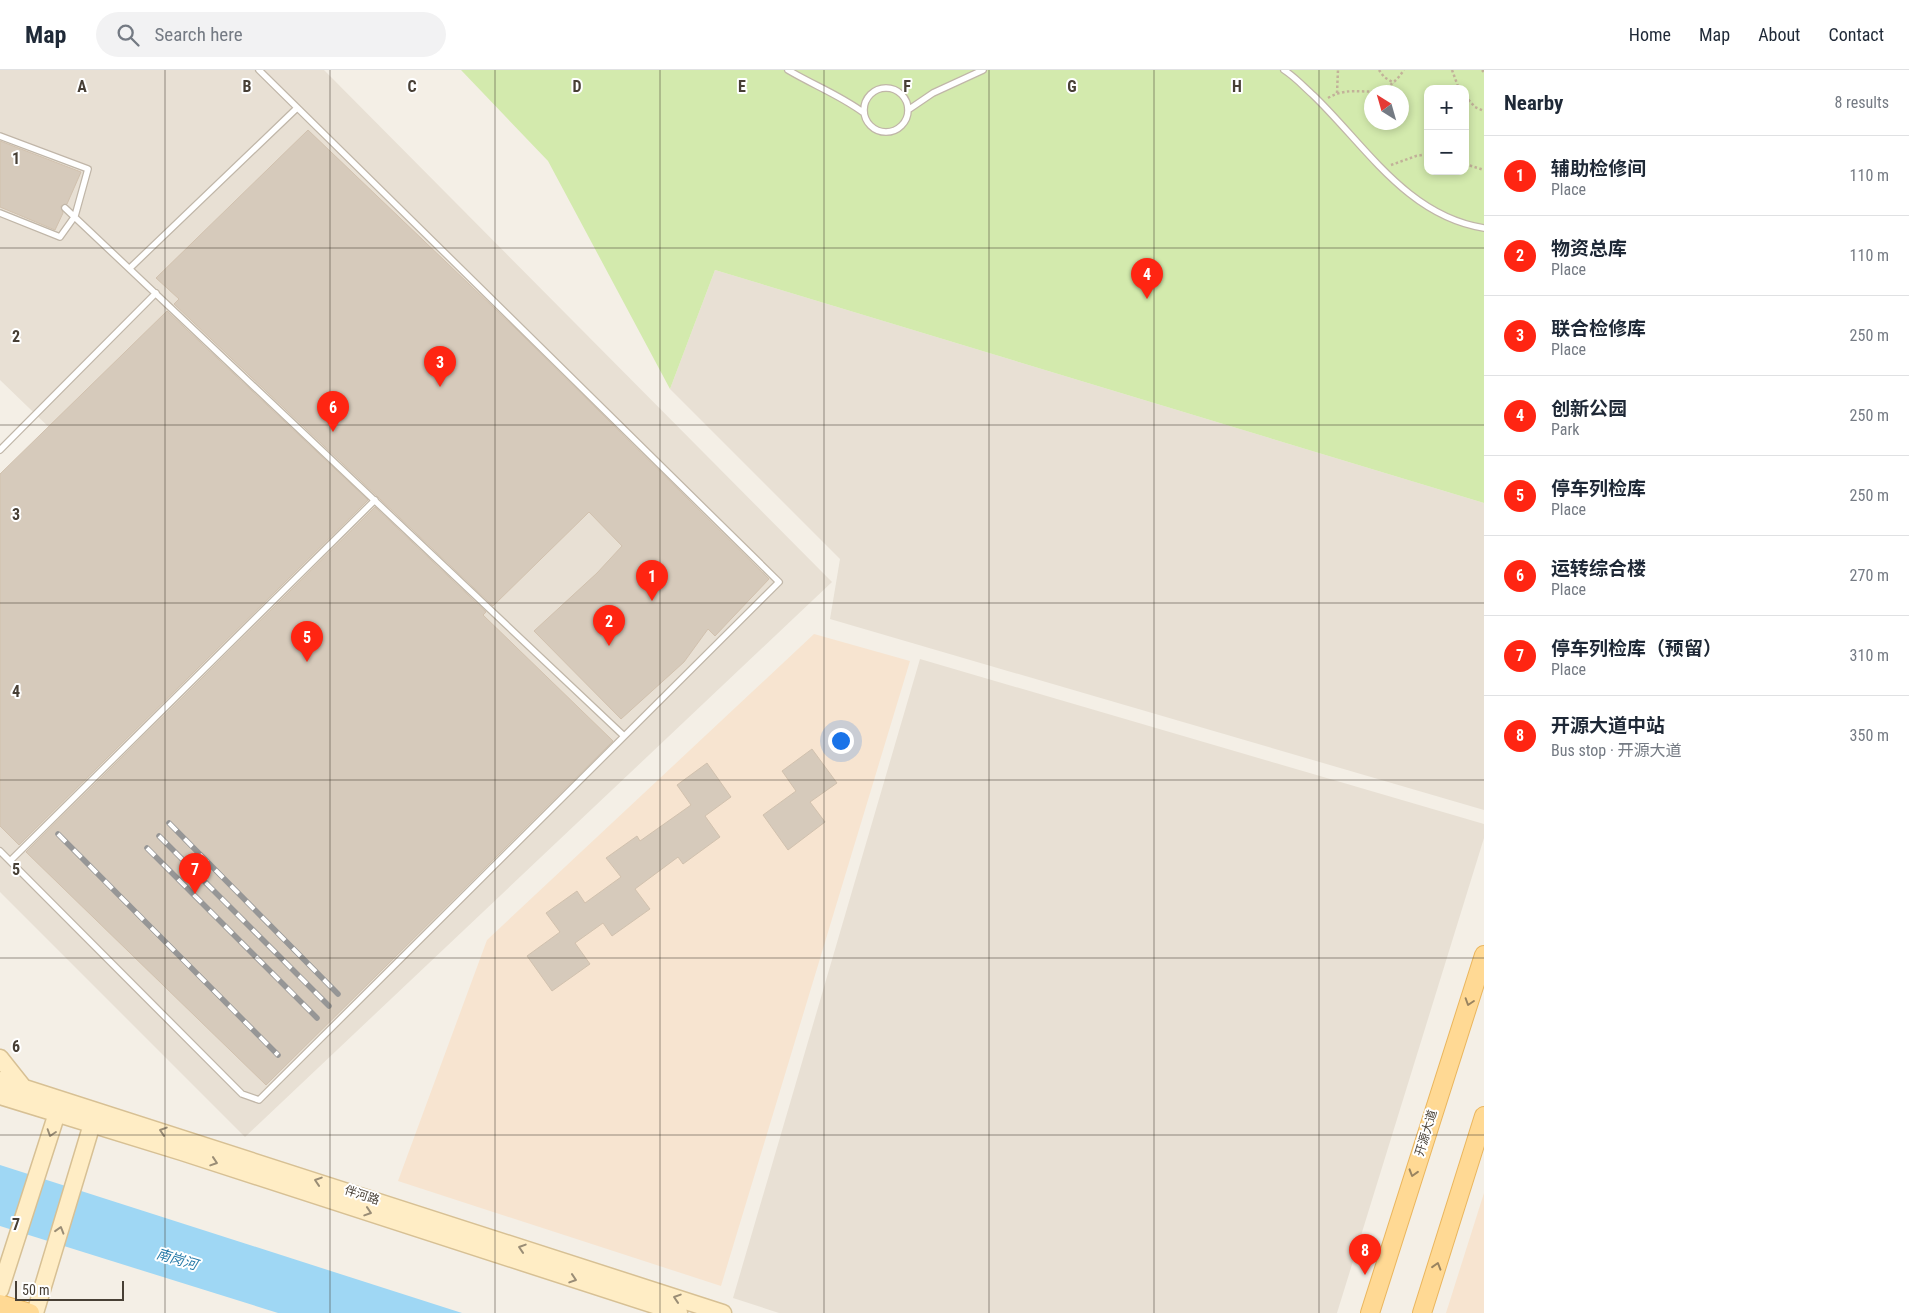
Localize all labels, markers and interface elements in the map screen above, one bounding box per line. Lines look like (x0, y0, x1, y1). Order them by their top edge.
search box (96, 12, 446, 57)
text: Map (25, 21, 66, 49)
icon: search (114, 21, 142, 49)
text: Search here (154, 23, 243, 46)
text: Home (1629, 24, 1671, 45)
text: Map (1699, 24, 1730, 45)
text: About (1758, 24, 1800, 45)
text: Contact (1828, 24, 1884, 45)
text: A (77, 77, 87, 96)
text: B (243, 77, 252, 96)
text: C (407, 77, 417, 96)
text: D (572, 77, 582, 96)
text: E (738, 77, 746, 96)
text: F (903, 77, 911, 96)
text: G (1067, 77, 1077, 96)
text: H (1232, 77, 1242, 96)
north arrow (1364, 85, 1409, 130)
map controls (1424, 85, 1469, 175)
button: + (1424, 85, 1469, 130)
text: Nearby (1504, 91, 1563, 115)
text: 8 results (1834, 93, 1889, 112)
button: − (1424, 130, 1469, 175)
text: 1 (12, 149, 20, 168)
text: 辅助检修间 (1551, 157, 1646, 180)
text: 1 (1516, 166, 1524, 185)
text: 110 m (1850, 166, 1889, 185)
text: Place (1551, 180, 1586, 199)
text: 物资总库 (1551, 237, 1627, 260)
text: 2 (1516, 246, 1524, 265)
text: 110 m (1850, 246, 1889, 265)
pin: 4 (1131, 258, 1163, 299)
text: Place (1551, 260, 1586, 279)
text: 联合检修库 (1551, 317, 1646, 340)
text: 3 (1516, 326, 1524, 345)
text: 250 m (1850, 326, 1889, 345)
text: 2 (12, 327, 20, 346)
text: Place (1551, 340, 1586, 359)
pin: 3 (424, 346, 456, 387)
pin: 6 (317, 391, 349, 432)
text: 创新公园 (1551, 397, 1627, 420)
text: 4 (1516, 406, 1524, 425)
text: 250 m (1850, 406, 1889, 425)
text: Park (1551, 420, 1580, 439)
text: 停车列检库 (1551, 477, 1646, 500)
text: 5 (1516, 486, 1524, 505)
text: 250 m (1850, 486, 1889, 505)
text: Place (1551, 500, 1586, 519)
text: 3 (12, 505, 20, 524)
text: 运转综合楼 (1551, 557, 1646, 580)
pin: 1 (636, 560, 668, 601)
text: 6 (1516, 566, 1524, 585)
text: 270 m (1850, 566, 1889, 585)
text: Place (1551, 580, 1586, 599)
pin: 2 (593, 605, 625, 646)
pin: 5 (291, 621, 323, 662)
text: 停车列检库（预留） (1551, 637, 1722, 660)
text: 7 (1516, 646, 1524, 665)
text: 310 m (1850, 646, 1889, 665)
text: Place (1551, 660, 1586, 679)
text: 4 (12, 682, 20, 701)
text: 开源大道中站 (1551, 714, 1665, 737)
text: 8 (1516, 726, 1524, 745)
text: 350 m (1850, 726, 1889, 745)
your location (828, 728, 854, 754)
text: Bus stop · 开源大道 (1551, 741, 1681, 760)
pin: 7 (179, 853, 211, 894)
text: 5 (12, 860, 20, 879)
one-way arrow (1464, 997, 1474, 1005)
text: 6 (12, 1037, 20, 1056)
street label: 开源大道 (1412, 1108, 1440, 1158)
one-way arrow (160, 1127, 168, 1137)
one-way arrow (47, 1128, 57, 1137)
one-way arrow (209, 1156, 217, 1166)
one-way arrow (1409, 1168, 1419, 1177)
one-way arrow (314, 1177, 323, 1187)
street label: 伴河路 (343, 1183, 381, 1207)
one-way arrow (364, 1206, 372, 1216)
text: 7 (12, 1215, 20, 1234)
one-way arrow (55, 1226, 65, 1234)
pin: 8 (1349, 1234, 1381, 1275)
one-way arrow (518, 1244, 527, 1254)
water label: 南岗河 (155, 1245, 202, 1274)
one-way arrow (1431, 1263, 1441, 1271)
one-way arrow (568, 1273, 576, 1283)
scale bar (15, 1278, 124, 1301)
text: 50 m (22, 1282, 50, 1298)
one-way arrow (673, 1294, 681, 1304)

